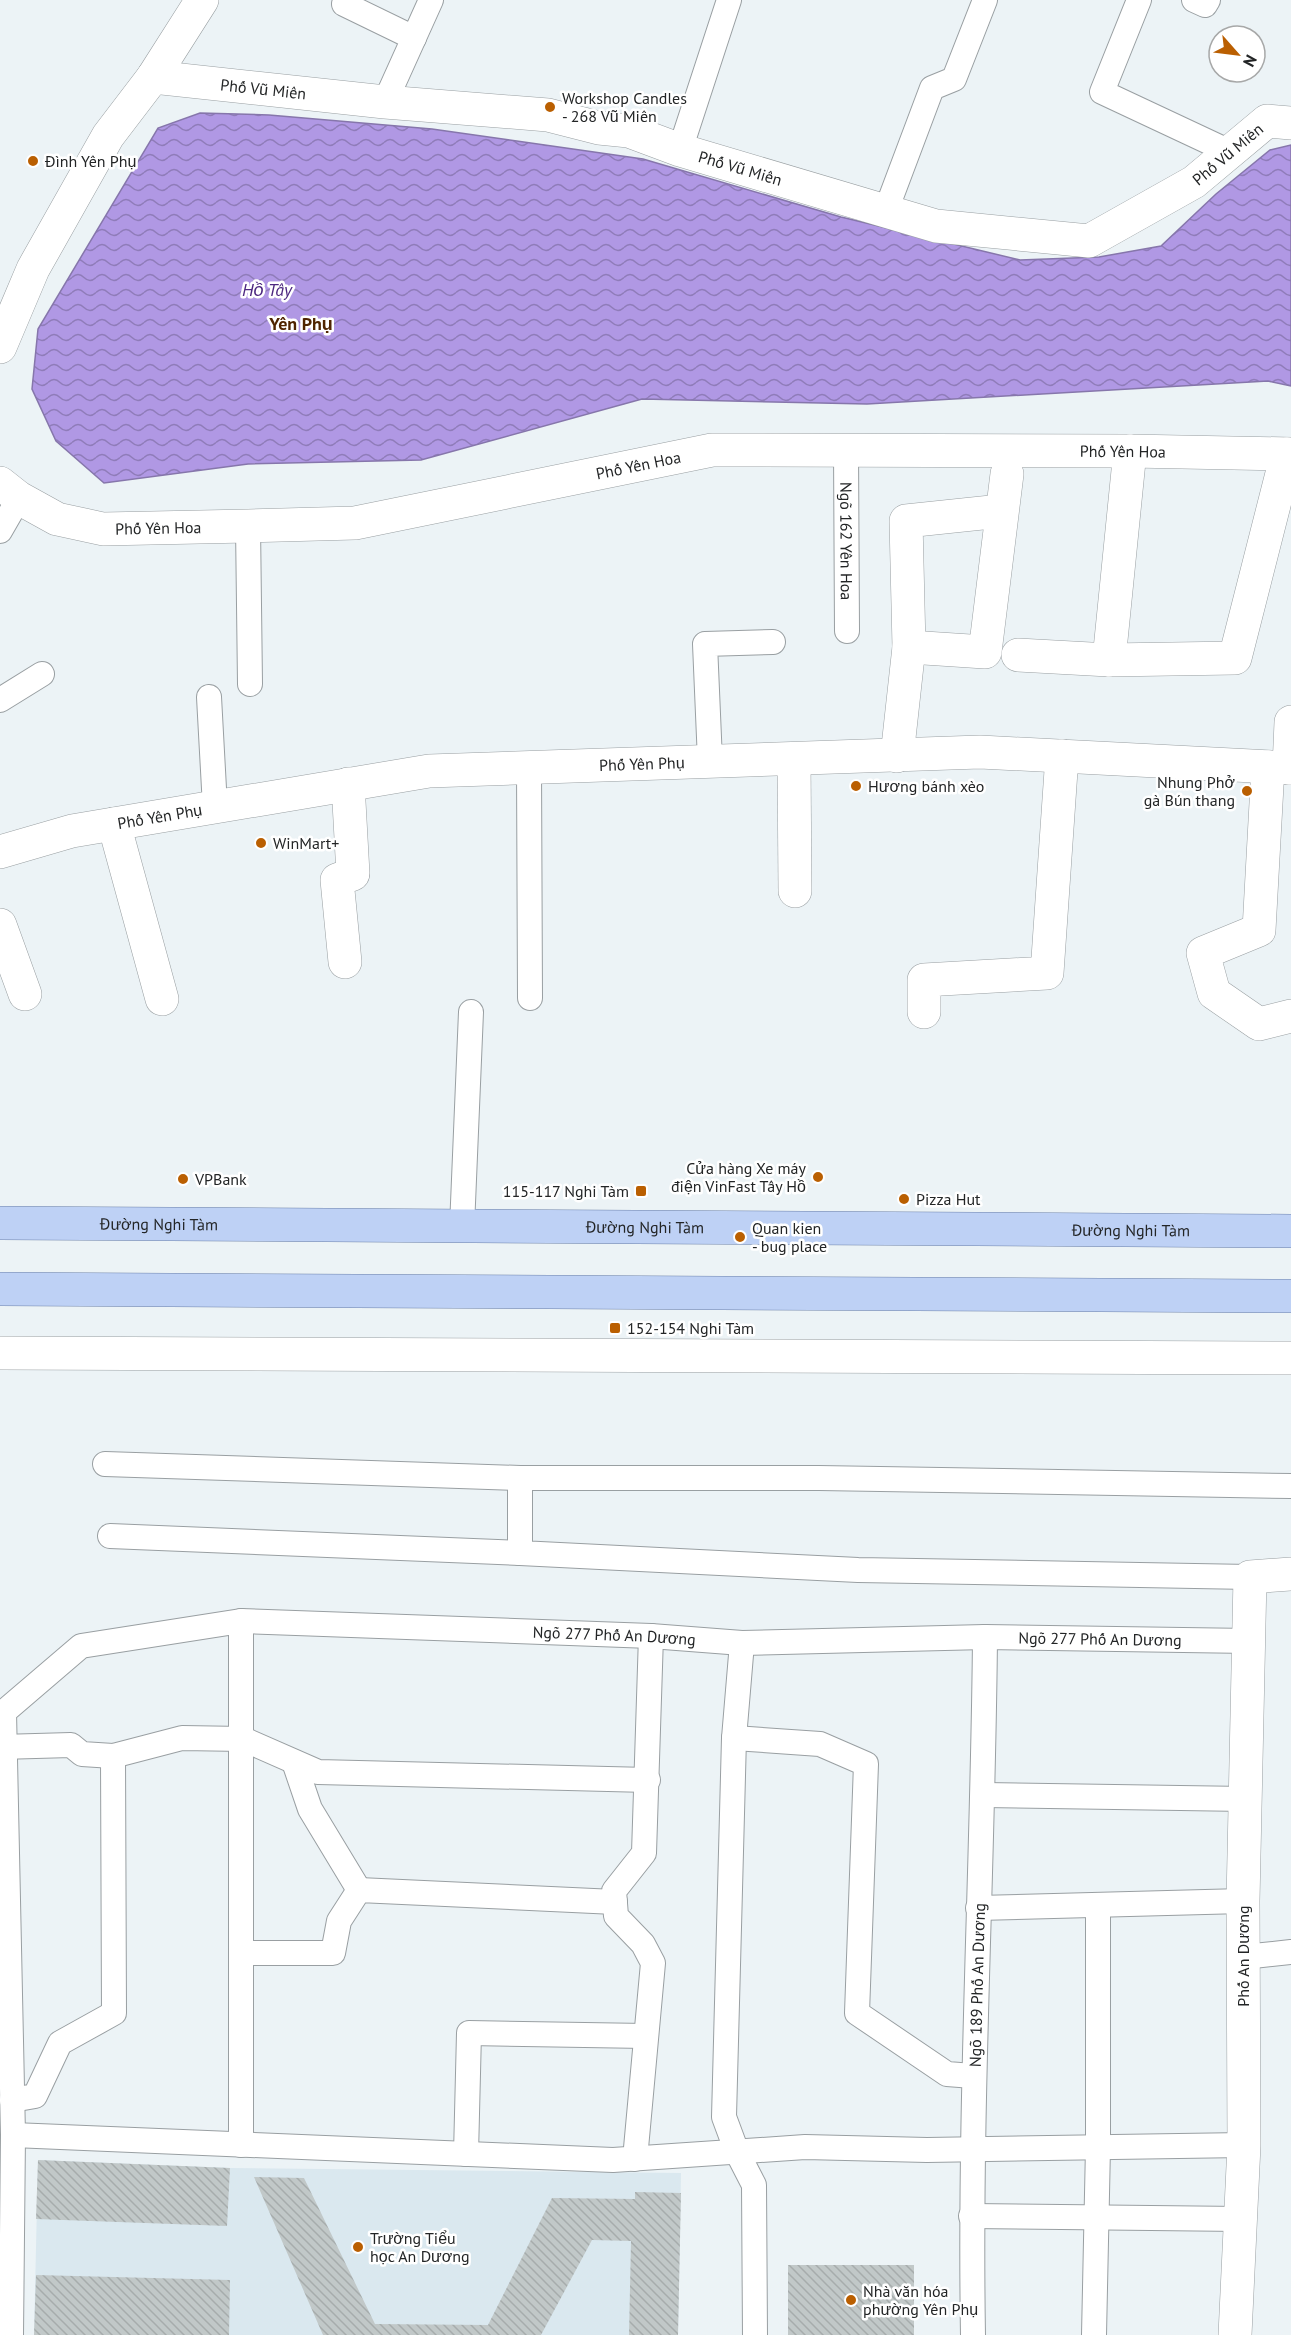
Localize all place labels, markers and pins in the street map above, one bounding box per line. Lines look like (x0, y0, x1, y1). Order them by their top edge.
place label: Workshop Candles - 268 Vũ Miên (562, 88, 687, 126)
marker: Workshop Candles - 268 Vũ Miên (543, 100, 557, 114)
place label: Đình Yên Phụ (44, 151, 136, 171)
marker: Đình Yên Phụ (26, 154, 40, 168)
place label: Nhung Phở gà Bún thang (1144, 772, 1236, 810)
place label: Hương bánh xèo (868, 776, 984, 796)
marker: Hương bánh xèo (849, 779, 863, 793)
marker: Nhung Phở gà Bún thang (1240, 784, 1254, 798)
place label: WinMart+ (273, 833, 339, 853)
marker: WinMart+ (254, 836, 268, 850)
place label: Cửa hàng Xe máy điện VinFast Tây Hồ (671, 1158, 807, 1196)
place label: VPBank (194, 1169, 247, 1189)
marker: Cửa hàng Xe máy điện VinFast Tây Hồ (811, 1170, 825, 1184)
marker: VPBank (176, 1172, 190, 1186)
place label: 115-117 Nghi Tàm (503, 1181, 629, 1201)
marker: 115-117 Nghi Tàm (634, 1184, 648, 1198)
place label: Pizza Hut (916, 1189, 981, 1209)
marker: Pizza Hut (897, 1192, 911, 1206)
place label: Quan kien - bug place (752, 1218, 827, 1256)
marker: Quan kien - bug place (733, 1230, 747, 1244)
place label: 152-154 Nghi Tàm (627, 1318, 754, 1338)
marker: 152-154 Nghi Tàm (608, 1321, 622, 1335)
place label: Trường Tiểu học An Dương (370, 2228, 470, 2266)
marker: Trường Tiểu học An Dương (351, 2240, 365, 2254)
place label: Nhà văn hóa phường Yên Phụ (863, 2281, 978, 2319)
marker: Nhà văn hóa phường Yên Phụ (844, 2293, 858, 2307)

